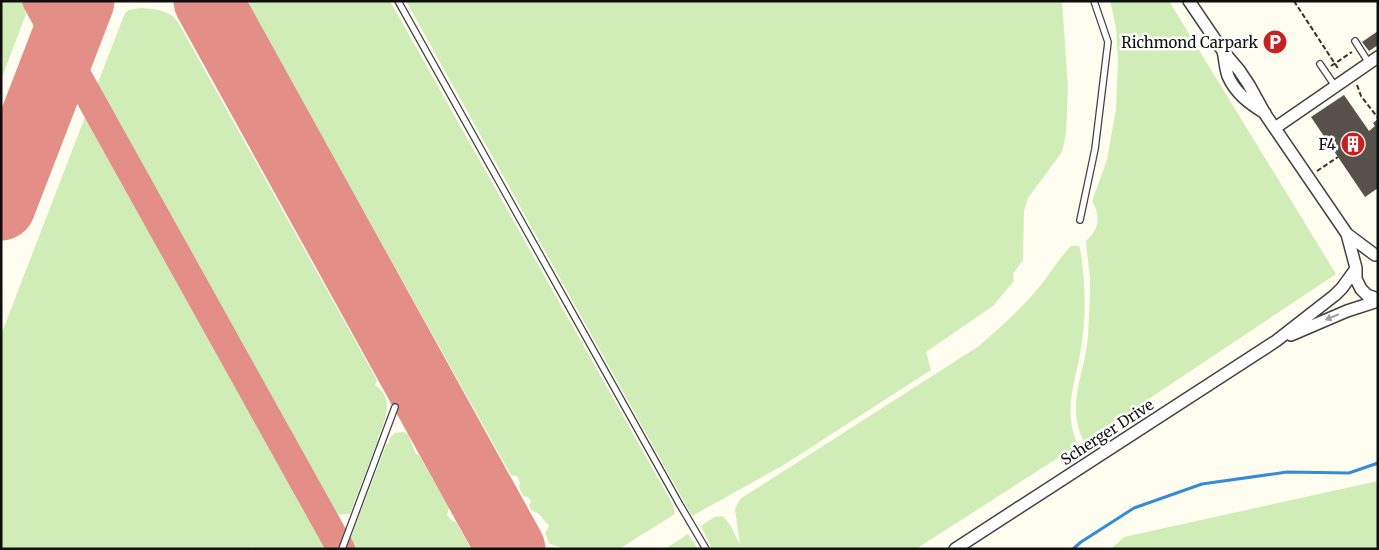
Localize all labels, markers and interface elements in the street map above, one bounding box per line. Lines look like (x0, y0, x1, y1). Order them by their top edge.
parking icon: Richmond Carpark (1262, 29, 1288, 55)
place label: Richmond Carpark (1121, 33, 1258, 52)
building icon: F4 (1340, 131, 1366, 157)
place label: F4 (1318, 135, 1336, 154)
one-way arrow (1324, 313, 1339, 321)
street label: Scherger Drive (1057, 395, 1157, 469)

